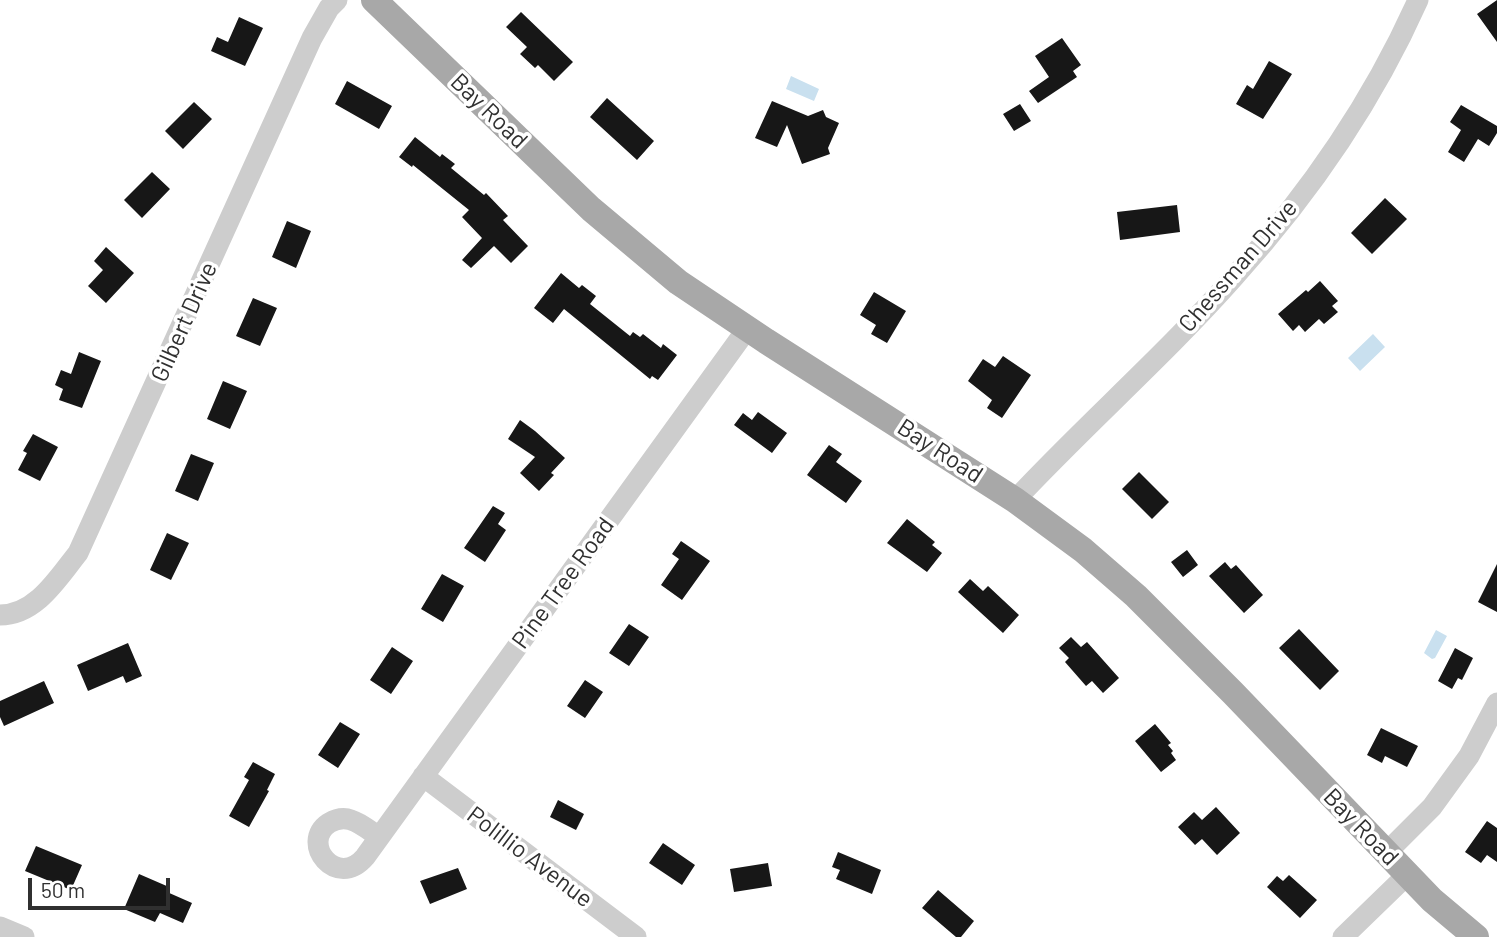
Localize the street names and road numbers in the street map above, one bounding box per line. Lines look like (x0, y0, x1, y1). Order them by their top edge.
street label: Bay Road (444, 67, 534, 155)
street label: Chessman Drive (1173, 194, 1303, 338)
street label: Gilbert Drive (145, 258, 223, 386)
street label: Bay Road (892, 413, 988, 489)
street label: Pine Tree Road (506, 512, 620, 654)
street label: Bay Road (1317, 782, 1405, 872)
street label: Polillio Avenue (462, 800, 598, 914)

